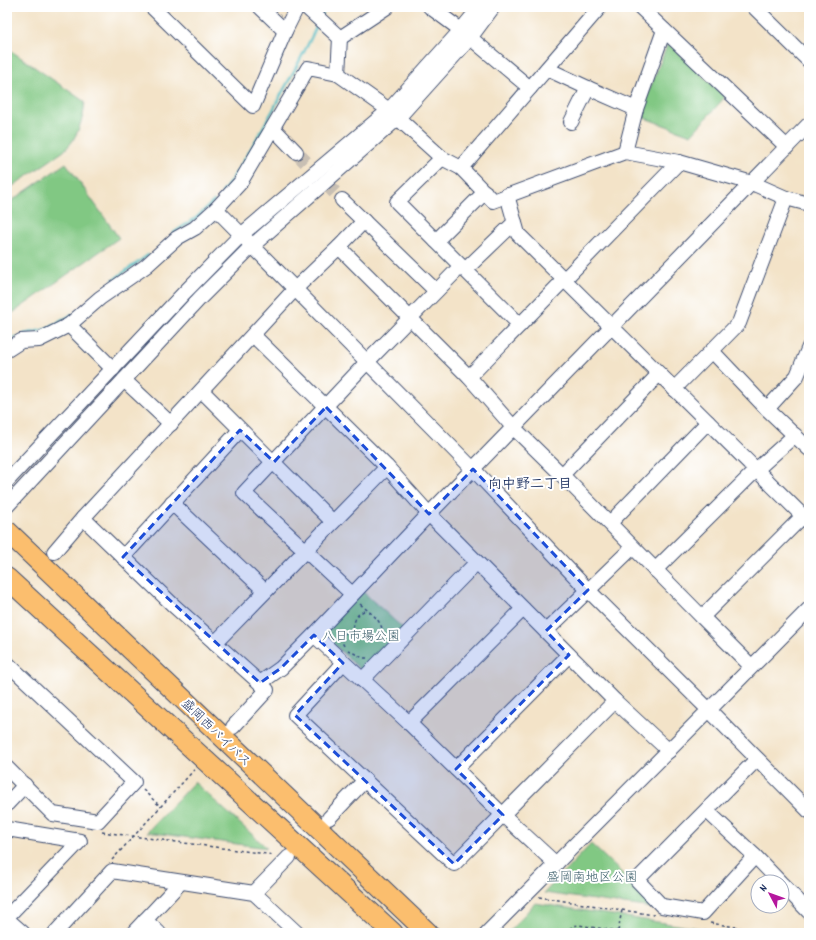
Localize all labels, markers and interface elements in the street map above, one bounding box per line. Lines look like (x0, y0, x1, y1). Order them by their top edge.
district label: 向中野二丁目 (488, 475, 572, 495)
park label: 八日市場公園 (322, 628, 400, 647)
street label: 盛岡西バイパス (176, 695, 255, 772)
park label: 盛岡南地区公園 (546, 869, 638, 888)
north arrow (750, 874, 790, 914)
text: N (756, 881, 772, 896)

